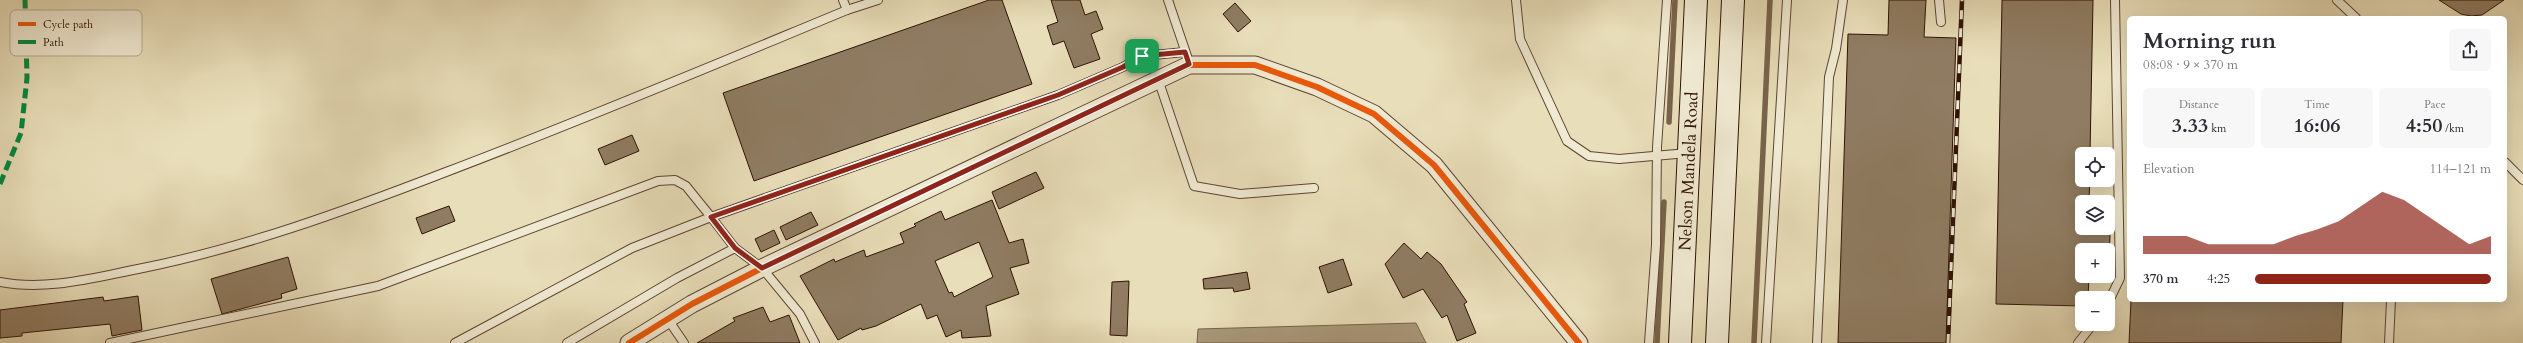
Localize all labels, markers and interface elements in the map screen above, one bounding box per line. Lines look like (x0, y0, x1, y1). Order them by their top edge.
legend (10, 10, 142, 56)
text: Cycle path (43, 17, 93, 32)
text: Morning run (2143, 26, 2276, 56)
button: share (2449, 29, 2491, 71)
text: Path (43, 35, 64, 50)
pin (1125, 39, 1159, 73)
icon: arrive (1131, 45, 1153, 67)
text: 08:08 · 9 × 370 m (2143, 56, 2238, 74)
street label: Nelson Mandela Road (1673, 91, 1704, 251)
text: Distance (2179, 97, 2219, 112)
text: Time (2304, 97, 2330, 112)
text: Pace (2424, 97, 2446, 112)
text: 3.33 (2172, 112, 2208, 139)
text: 16:06 (2294, 112, 2340, 139)
text: 4:50 (2406, 112, 2442, 139)
text: km (2208, 121, 2226, 136)
text: /km (2442, 121, 2464, 136)
map controls (2075, 147, 2115, 331)
button: locate (2075, 147, 2115, 187)
text: Elevation (2143, 160, 2195, 178)
text: 114–121 m (2429, 160, 2491, 178)
button: layers (2075, 195, 2115, 235)
button: + (2075, 243, 2115, 283)
text: 370 m (2143, 270, 2178, 288)
text: 4:25 (2207, 270, 2230, 288)
button: − (2075, 291, 2115, 331)

